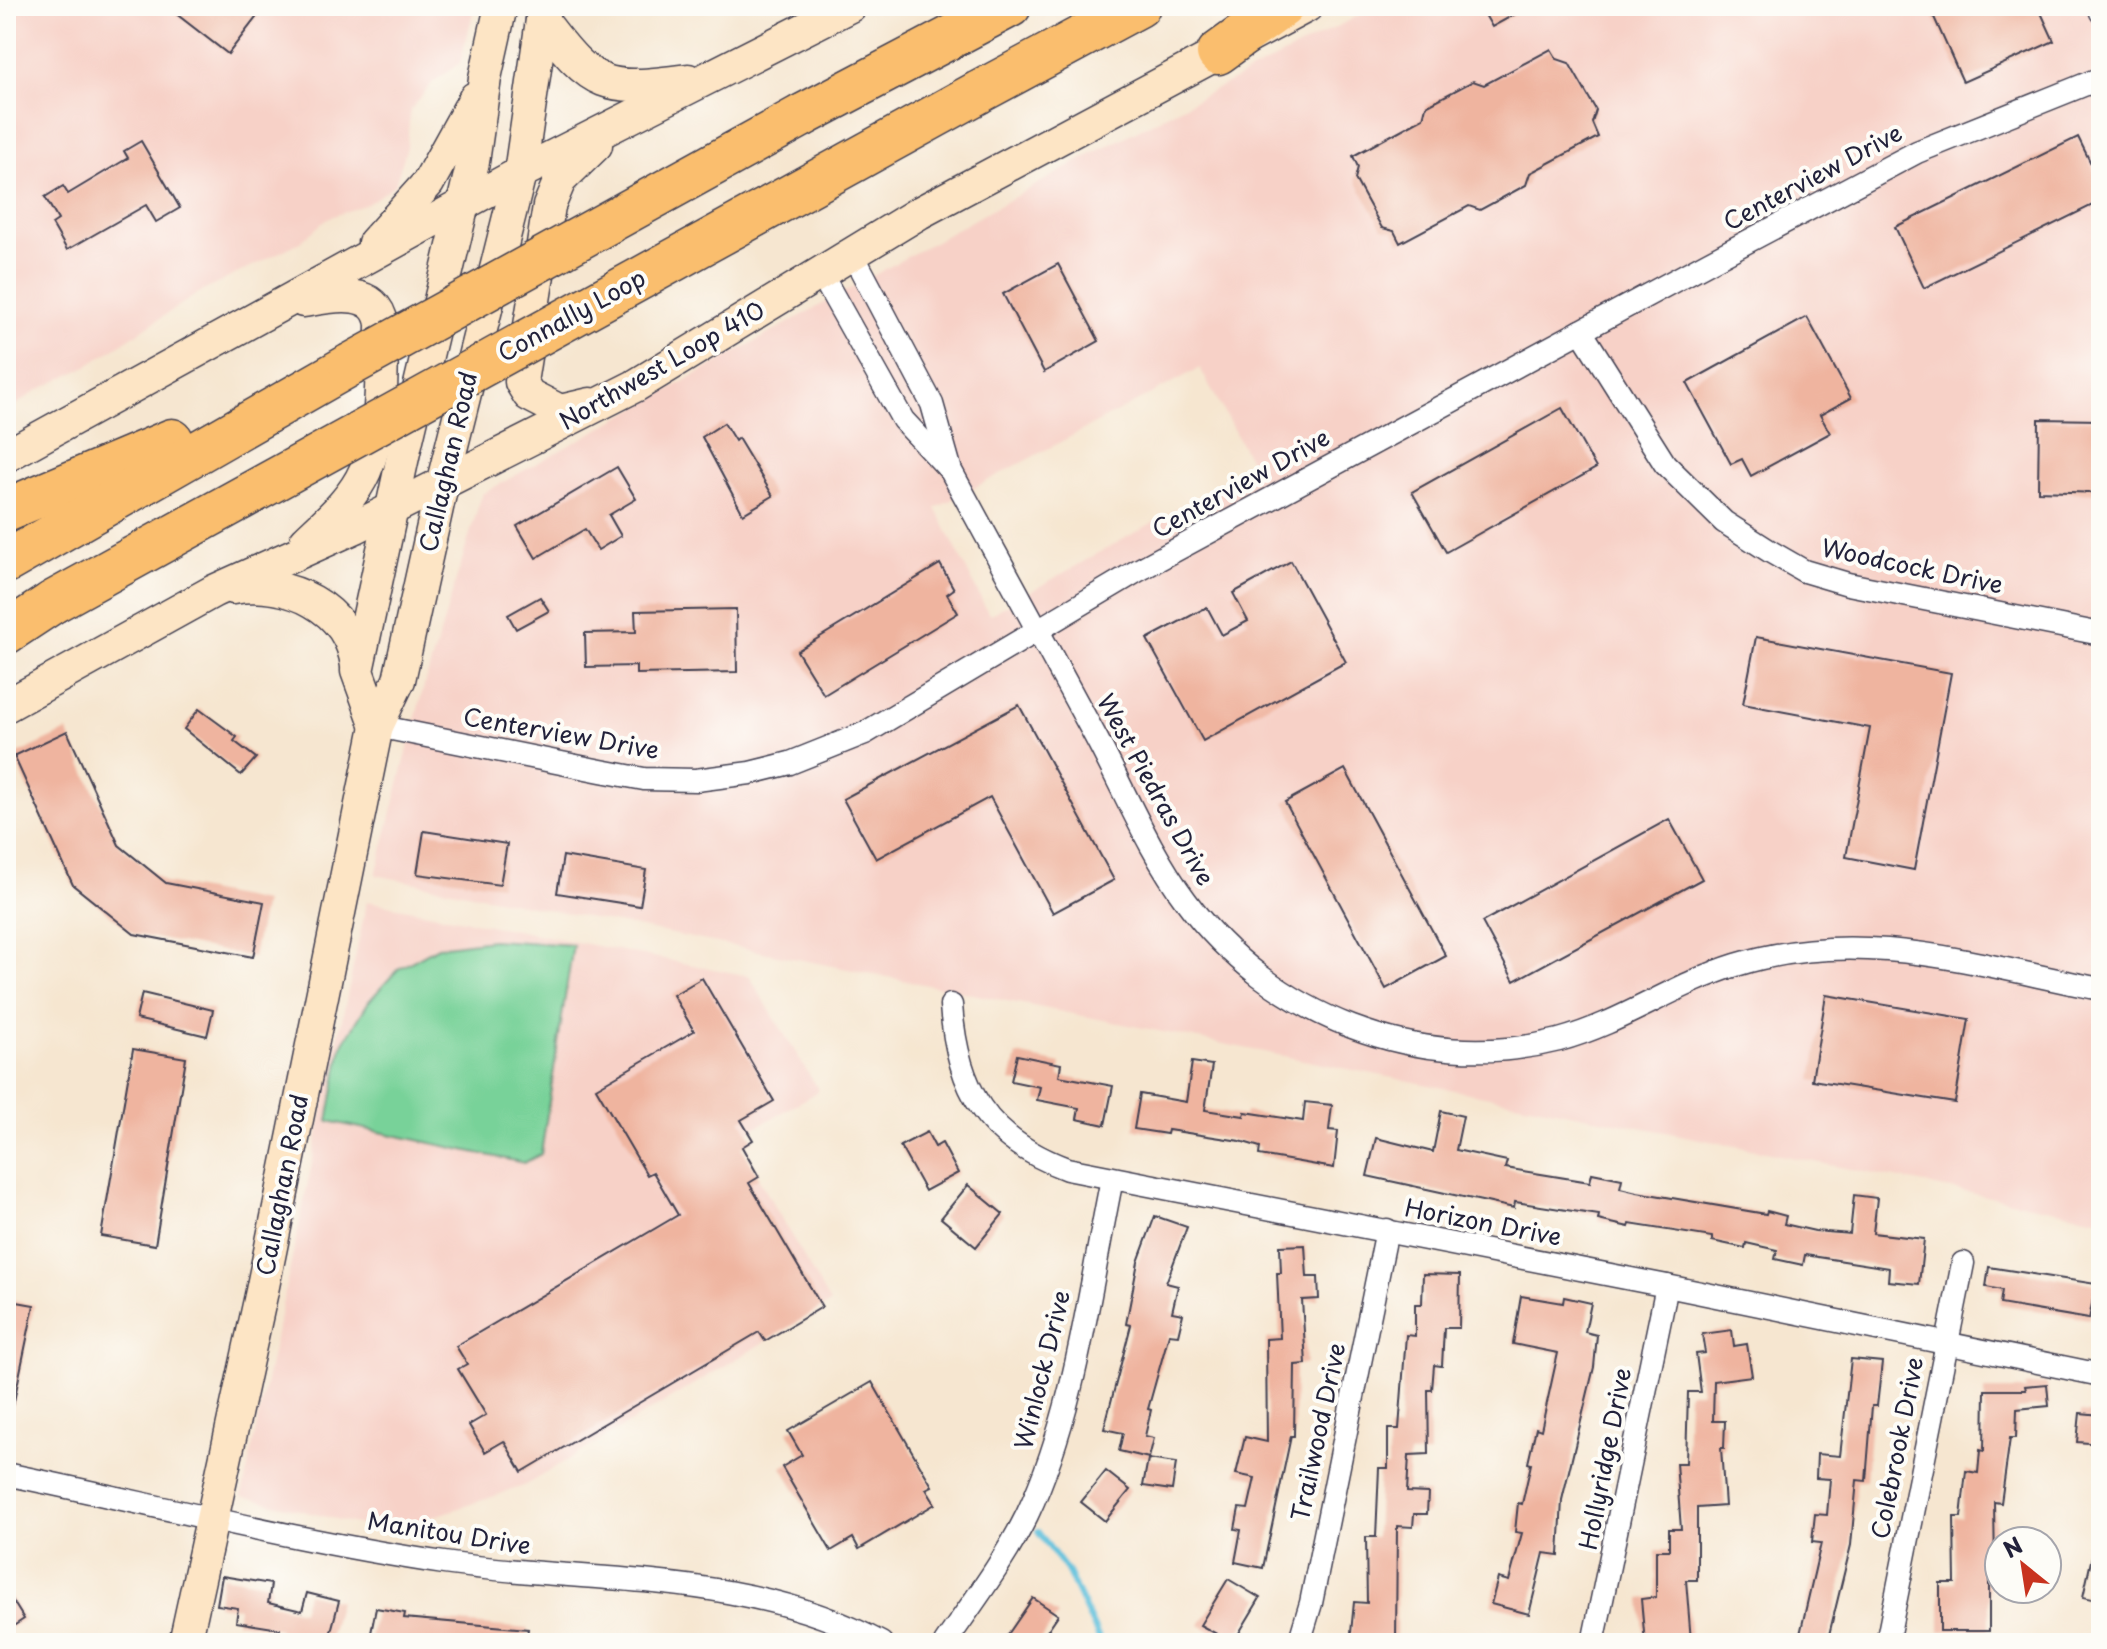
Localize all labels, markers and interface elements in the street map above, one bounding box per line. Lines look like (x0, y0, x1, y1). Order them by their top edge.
street label: Centerview Drive (1716, 114, 1908, 239)
street label: Connally Loop (491, 259, 652, 370)
street label: Northwest Loop 410 (552, 291, 770, 438)
street label: Callaghan Road (409, 368, 485, 555)
street label: Centerview Drive (1145, 418, 1335, 546)
street label: Woodcock Drive (1818, 528, 2006, 602)
street label: West Piedras Drive (1089, 686, 1225, 892)
street label: Centerview Drive (461, 697, 662, 767)
street label: Callaghan Road (246, 1091, 316, 1278)
street label: Horizon Drive (1402, 1188, 1565, 1254)
street label: Winlock Drive (1004, 1286, 1078, 1453)
street label: Trailwood Drive (1281, 1339, 1354, 1524)
street label: Colebrook Drive (1861, 1354, 1931, 1542)
street label: Hollyridge Drive (1569, 1365, 1639, 1553)
street label: Manitou Drive (365, 1501, 534, 1563)
north arrow (1983, 1525, 2063, 1605)
text: N (1996, 1528, 2028, 1565)

